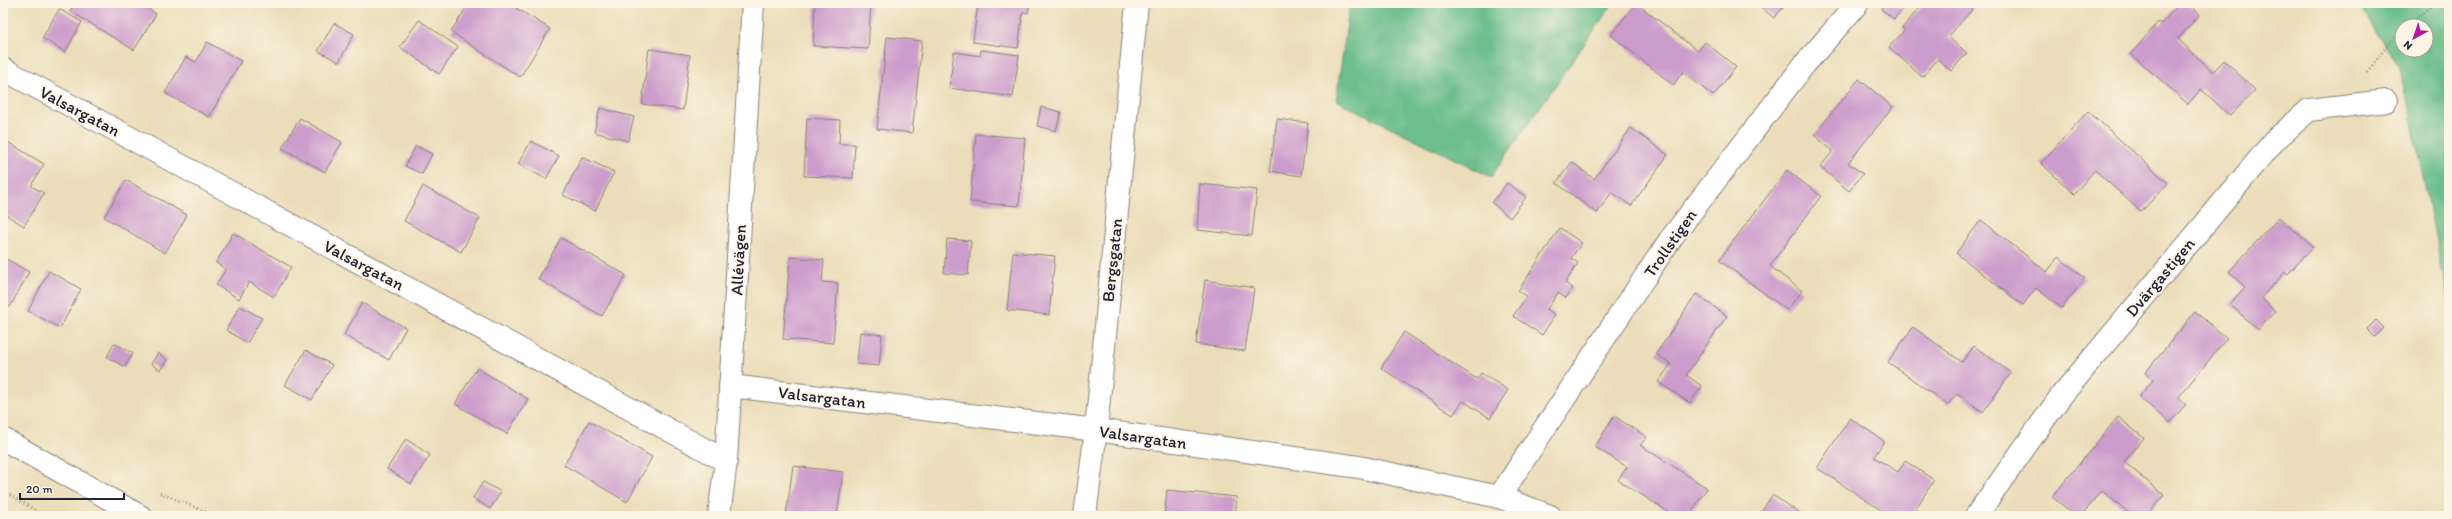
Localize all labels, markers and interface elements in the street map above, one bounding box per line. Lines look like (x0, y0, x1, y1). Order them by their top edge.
north arrow (2394, 18, 2434, 58)
text: N (2401, 38, 2415, 53)
street label: Valsargatan (36, 81, 124, 141)
street label: Trollstigen (1639, 205, 1701, 281)
street label: Bergsgatan (1098, 217, 1126, 303)
street label: Allévägen (726, 224, 750, 296)
street label: Dvärgastigen (2121, 233, 2199, 320)
street label: Valsargatan (320, 235, 408, 295)
street label: Valsargatan (777, 382, 867, 412)
street label: Valsargatan (1098, 421, 1188, 453)
scale bar (20, 475, 124, 501)
text: 20 m (26, 482, 53, 496)

